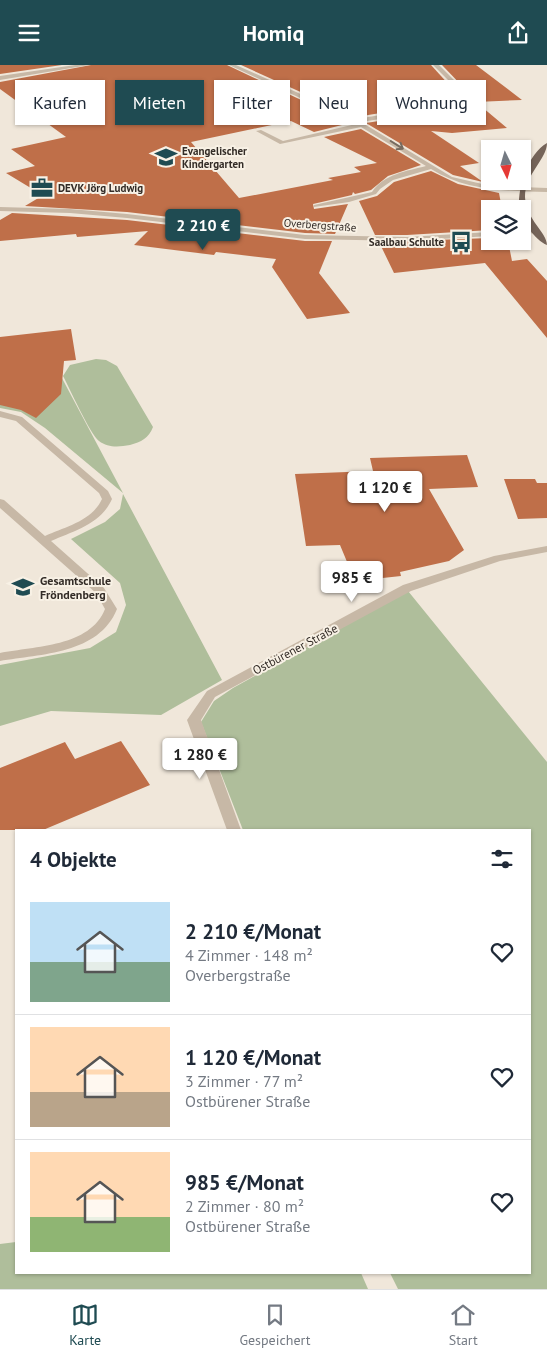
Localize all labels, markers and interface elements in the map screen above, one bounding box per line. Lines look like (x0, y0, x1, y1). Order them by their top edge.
icon: menu (15, 19, 43, 47)
text: Homiq (243, 19, 304, 47)
icon: share (504, 19, 532, 47)
chip: Kaufen (15, 80, 105, 125)
chip: Mieten (115, 80, 204, 125)
chip: Filter (214, 80, 290, 125)
chip: Neu (300, 80, 367, 125)
chip: Wohnung (377, 80, 486, 125)
one-way arrow (390, 140, 404, 150)
north arrow (481, 140, 531, 190)
map controls (481, 140, 531, 250)
school or university icon: Evangelischer Kindergarten (153, 144, 179, 170)
place label: Evangelischer Kindergarten (182, 144, 247, 171)
office icon: DEVK Jörg Ludwig (29, 175, 55, 201)
place label: DEVK Jörg Ludwig (58, 181, 143, 195)
button: layers (481, 200, 531, 250)
pin: 2 210 € (157, 209, 249, 251)
text: 2 210 € (176, 215, 230, 235)
street label: Overbergstraße (283, 215, 357, 235)
bus stop icon: Saalbau Schulte (448, 229, 474, 255)
place label: Saalbau Schulte (369, 235, 444, 249)
pin: 1 120 € (339, 471, 431, 513)
text: 1 120 € (358, 477, 412, 497)
pin: 985 € (317, 561, 387, 603)
text: 985 € (332, 567, 372, 587)
place label: Gesamtschule Fröndenberg (40, 573, 111, 602)
school or university icon: Gesamtschule Fröndenberg (10, 574, 36, 600)
street label: Ostbürener Straße (250, 620, 340, 678)
pin: 1 280 € (154, 737, 246, 780)
text: 1 280 € (173, 744, 227, 764)
icon: filters (488, 845, 516, 873)
text: 4 Objekte (30, 846, 117, 873)
text: 2 210 €/Monat (185, 918, 321, 945)
icon: home (70, 922, 130, 982)
icon: heart (488, 938, 516, 966)
text: 4 Zimmer · 148 m² (185, 945, 313, 965)
text: Overbergstraße (185, 965, 291, 985)
text: 1 120 €/Monat (185, 1044, 321, 1071)
icon: home (70, 1047, 130, 1107)
icon: heart (488, 1063, 516, 1091)
text: 3 Zimmer · 77 m² (185, 1071, 303, 1091)
text: Ostbürener Straße (185, 1091, 310, 1111)
text: 985 €/Monat (185, 1169, 304, 1196)
icon: home (70, 1172, 130, 1232)
icon: heart (488, 1188, 516, 1216)
text: 2 Zimmer · 80 m² (185, 1196, 304, 1216)
text: Ostbürener Straße (185, 1216, 310, 1236)
tab: Karte (69, 1301, 101, 1349)
tab: Gespeichert (239, 1301, 310, 1349)
tab: Start (449, 1301, 478, 1349)

